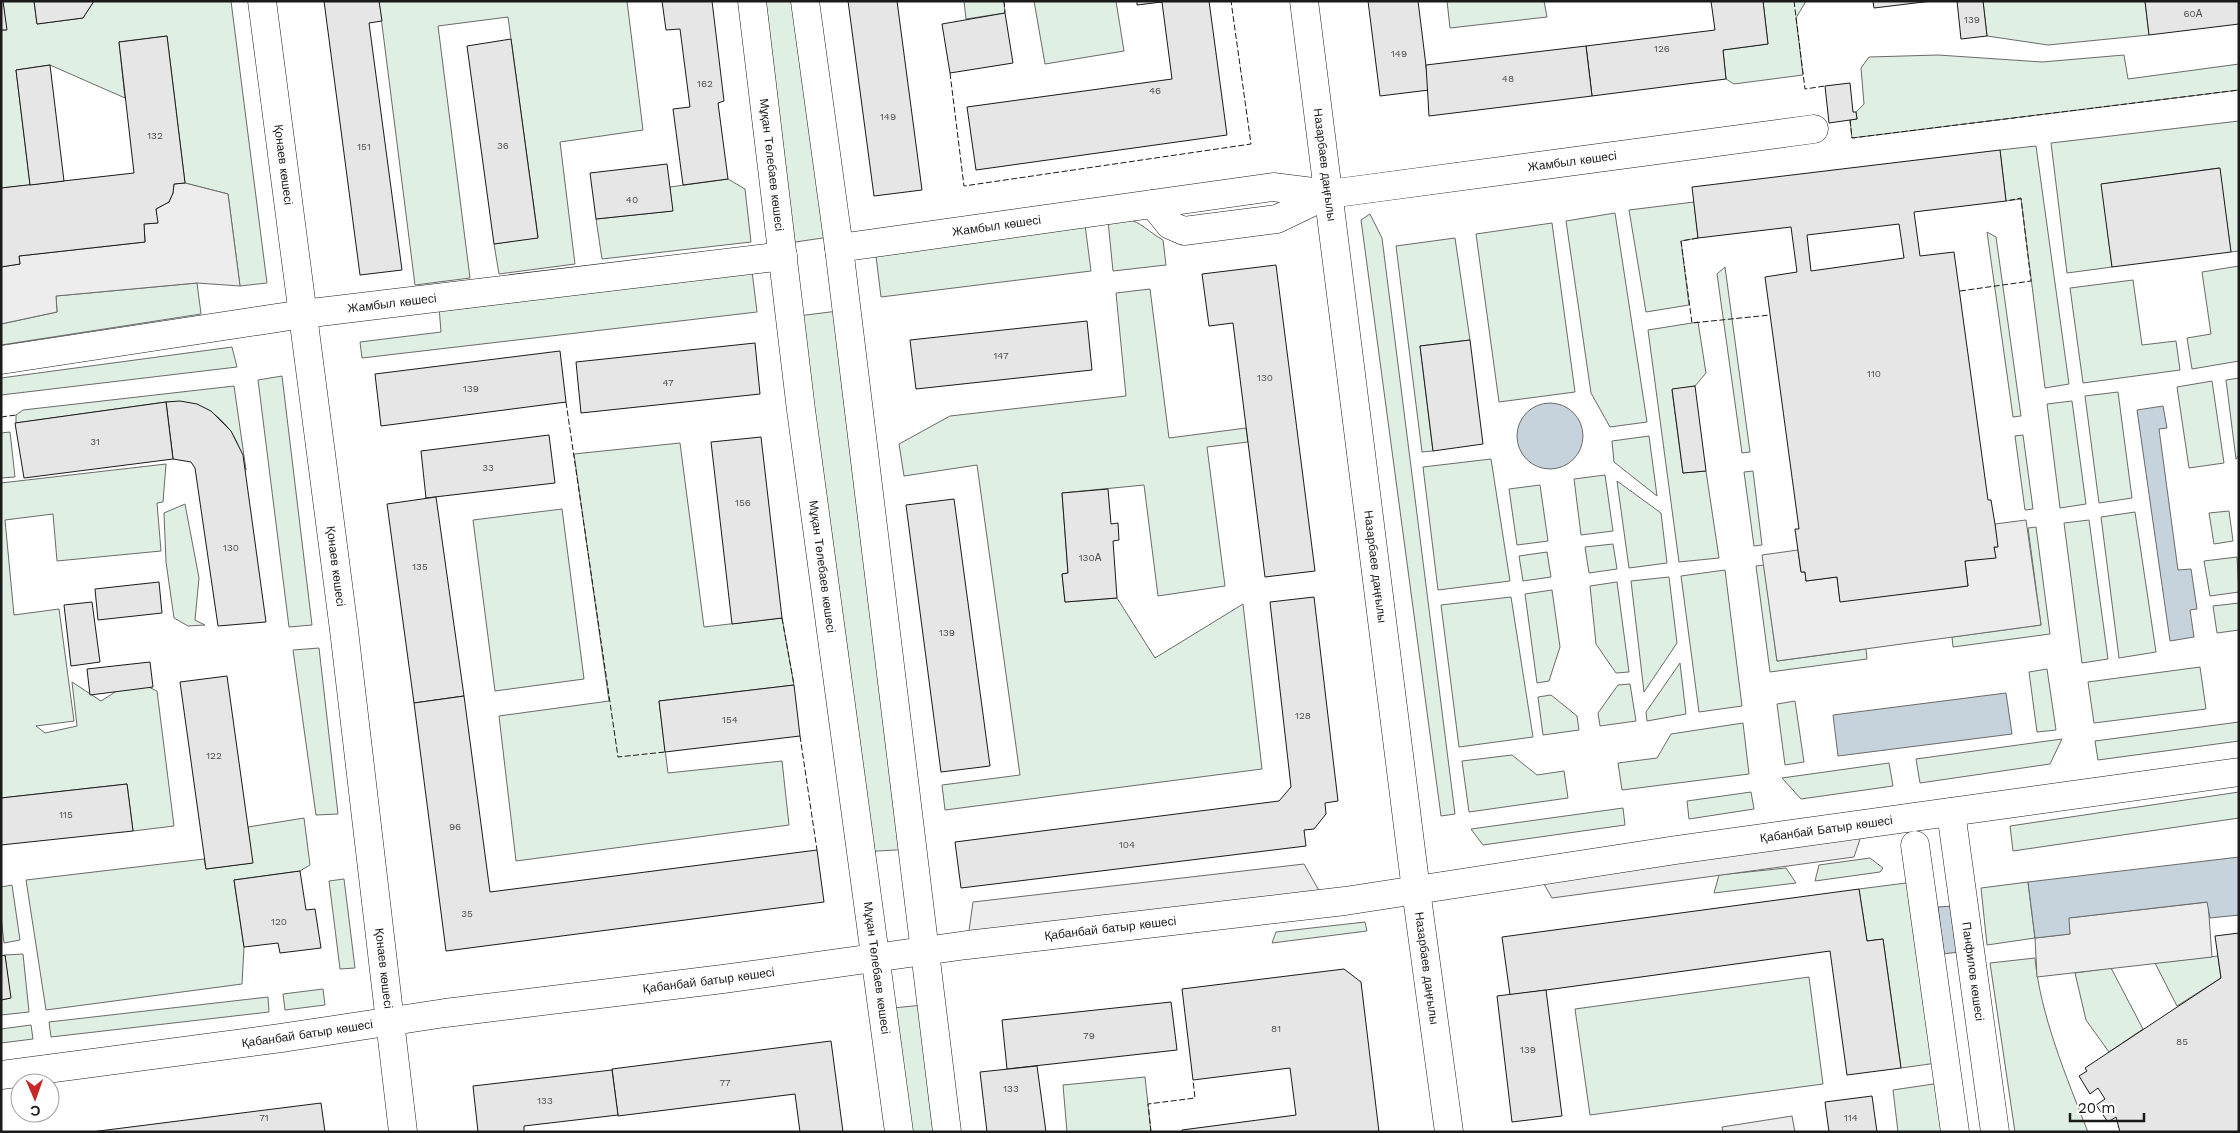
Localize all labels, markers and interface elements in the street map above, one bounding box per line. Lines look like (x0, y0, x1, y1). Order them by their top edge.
house number: 60А (2184, 8, 2203, 19)
house number: 139 (1964, 14, 1980, 25)
house number: 126 (1654, 43, 1670, 54)
house number: 149 (1391, 48, 1407, 59)
house number: 48 (1502, 73, 1514, 84)
house number: 162 (697, 78, 713, 89)
house number: 46 (1149, 85, 1161, 96)
street label: Мұқан Төлебаев көшесі (757, 98, 787, 232)
street label: Назарбаев даңғылы (1311, 107, 1339, 222)
house number: 149 (880, 111, 896, 122)
street label: Қонаев көшесі (271, 123, 296, 206)
house number: 132 (147, 130, 163, 141)
house number: 36 (497, 140, 509, 151)
house number: 151 (357, 141, 371, 152)
street label: Жамбыл көшесі (1527, 149, 1617, 174)
house number: 40 (626, 194, 638, 205)
street label: Жамбыл көшесі (951, 213, 1042, 239)
street label: Жамбыл көшесі (347, 291, 437, 316)
house number: 147 (993, 350, 1009, 361)
house number: 110 (1867, 368, 1881, 379)
house number: 130 (1257, 372, 1273, 383)
house number: 47 (662, 377, 674, 388)
house number: 139 (463, 383, 479, 394)
house number: 31 (90, 436, 100, 447)
house number: 33 (482, 462, 494, 473)
house number: 156 (735, 497, 751, 508)
street label: Мұқан Төлебаев көшесі (806, 499, 838, 634)
street label: Назарбаев даңғылы (1361, 509, 1389, 624)
street label: Қонаев көшесі (324, 525, 348, 607)
house number: 130 (223, 542, 239, 553)
house number: 130А (1079, 552, 1102, 563)
house number: 135 (412, 561, 428, 572)
house number: 139 (939, 627, 955, 638)
house number: 128 (1295, 710, 1311, 721)
house number: 154 (722, 714, 738, 725)
house number: 122 (206, 750, 222, 761)
house number: 115 (59, 809, 73, 820)
street label: Қабанбай Батыр көшесі (1759, 813, 1894, 845)
house number: 96 (449, 821, 461, 832)
house number: 104 (1119, 839, 1135, 850)
street label: Мұқан Төлебаев көшесі (861, 901, 893, 1035)
house number: 35 (461, 908, 473, 919)
street label: Назарбаев даңғылы (1412, 911, 1441, 1025)
street label: Қабанбай батыр көшесі (1044, 914, 1177, 943)
house number: 120 (271, 916, 287, 927)
street label: Панфилов көшесі (1959, 921, 1987, 1022)
street label: Қонаев көшесі (372, 927, 395, 1009)
street label: Қабанбай батыр көшесі (642, 965, 775, 996)
street label: Қабанбай батыр көшесі (241, 1017, 374, 1050)
house number: 81 (1271, 1023, 1281, 1034)
house number: 79 (1083, 1030, 1095, 1041)
house number: 85 (2176, 1036, 2188, 1047)
house number: 139 (1520, 1044, 1536, 1055)
north arrow (10, 1073, 60, 1123)
house number: 77 (719, 1077, 731, 1088)
house number: 133 (1003, 1083, 1019, 1094)
scale bar (2070, 1090, 2144, 1122)
house number: 133 (537, 1095, 553, 1106)
text: 20 m (2078, 1099, 2116, 1117)
text: С (30, 1103, 41, 1119)
house number: 71 (259, 1112, 269, 1123)
house number: 114 (1844, 1112, 1858, 1123)

